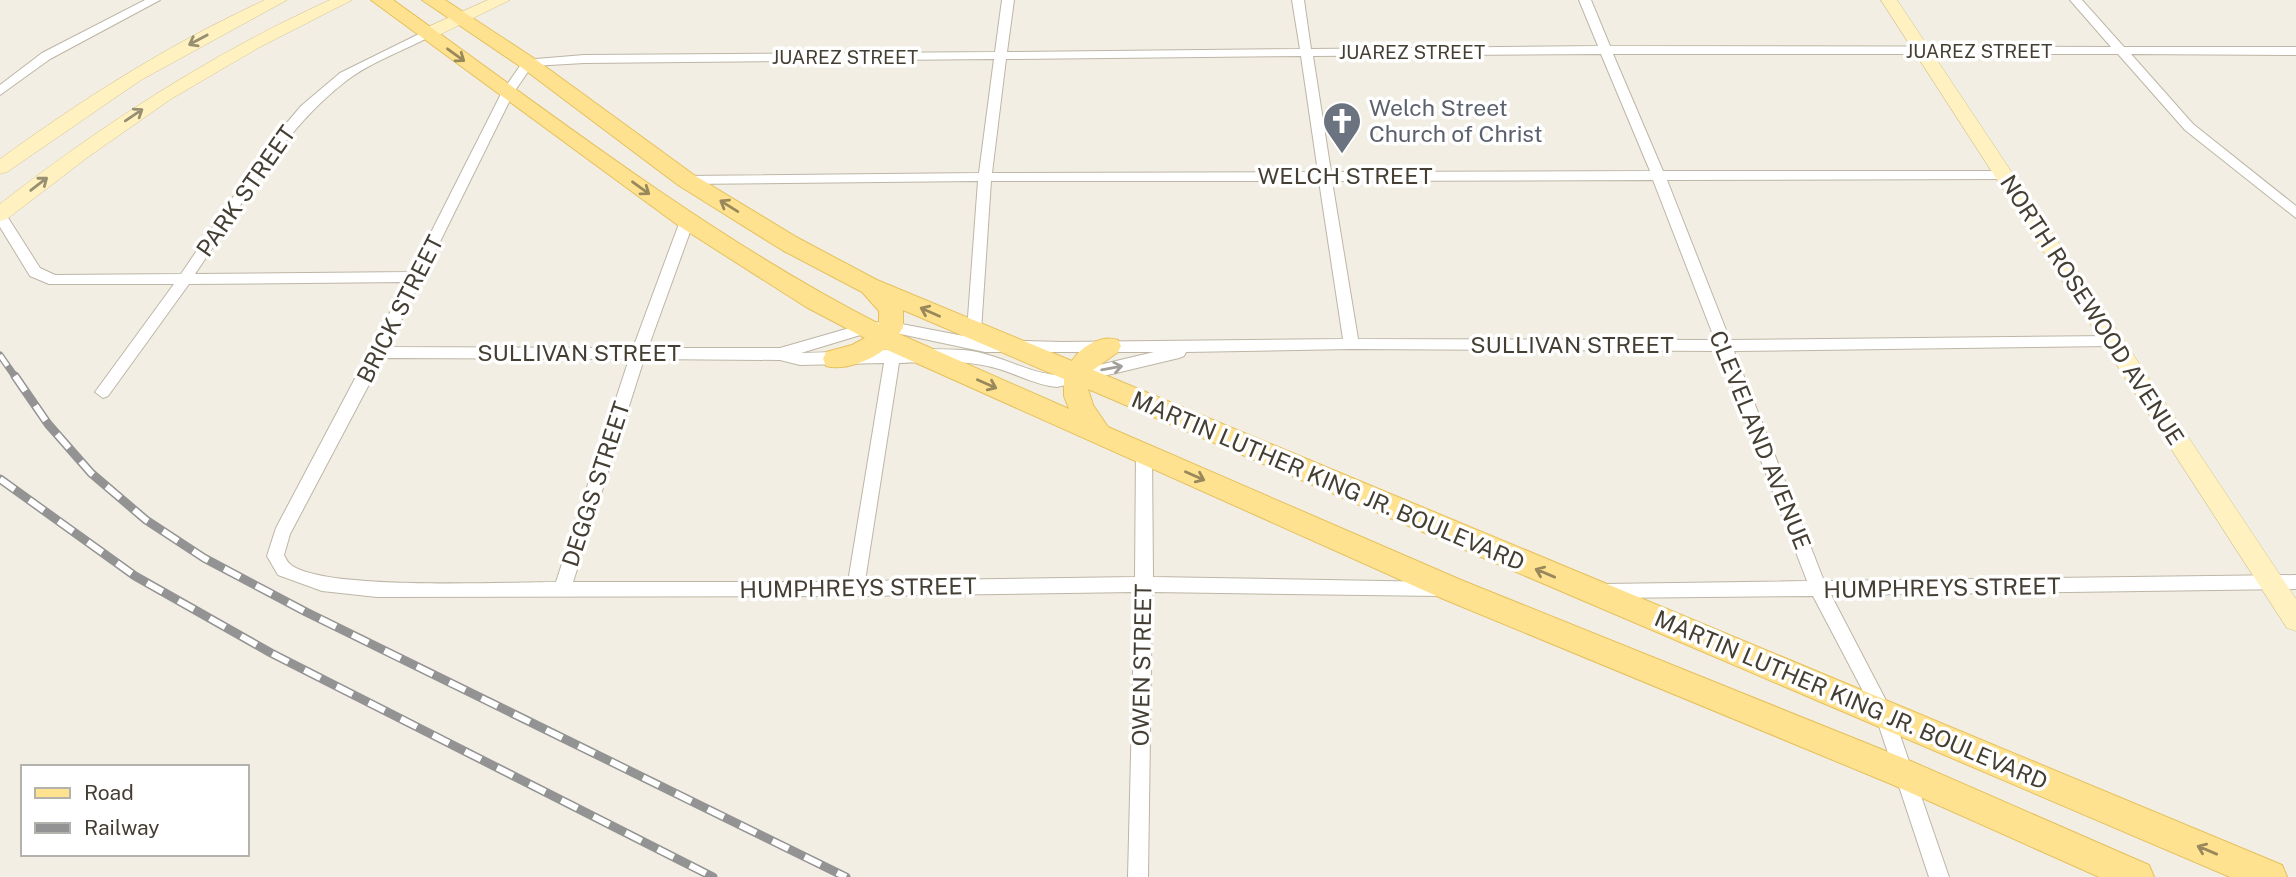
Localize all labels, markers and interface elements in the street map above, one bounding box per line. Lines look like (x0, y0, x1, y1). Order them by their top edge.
one-way arrow (188, 34, 209, 47)
street label: JUAREZ STREET (1906, 40, 2052, 62)
street label: JUAREZ STREET (1339, 41, 1485, 63)
street label: JUAREZ STREET (772, 46, 918, 68)
one-way arrow (446, 48, 465, 62)
place label: Welch Street Church of Christ (1369, 94, 1543, 147)
church icon: Welch Street Church of Christ (1321, 100, 1363, 155)
one-way arrow (124, 108, 143, 122)
street label: PARK STREET (191, 120, 301, 261)
street label: WELCH STREET (1257, 162, 1433, 189)
street label: NORTH ROSEWOOD AVENUE (1995, 170, 2190, 450)
one-way arrow (29, 176, 47, 191)
one-way arrow (631, 181, 650, 195)
one-way arrow (719, 199, 739, 213)
street label: BRICK STREET (351, 230, 448, 387)
one-way arrow (920, 305, 941, 318)
street label: CLEVELAND AVENUE (1704, 327, 1817, 553)
street label: SULLIVAN STREET (1470, 331, 1674, 358)
street label: SULLIVAN STREET (477, 339, 681, 366)
one-way arrow (1100, 361, 1123, 375)
one-way arrow (976, 378, 997, 391)
street label: MARTIN LUTHER KING JR. BOULEVARD (1128, 385, 1529, 576)
street label: DEGGS STREET (556, 398, 635, 570)
one-way arrow (1184, 470, 1205, 483)
one-way arrow (1535, 566, 1556, 579)
street label: HUMPHREYS STREET (739, 572, 977, 603)
street label: HUMPHREYS STREET (1823, 572, 2061, 603)
street label: OWEN STREET (1127, 583, 1156, 747)
street label: MARTIN LUTHER KING JR. BOULEVARD (1651, 604, 2052, 795)
legend (21, 765, 248, 856)
text: Road (84, 780, 134, 805)
text: Railway (84, 815, 160, 840)
one-way arrow (2197, 843, 2218, 856)

